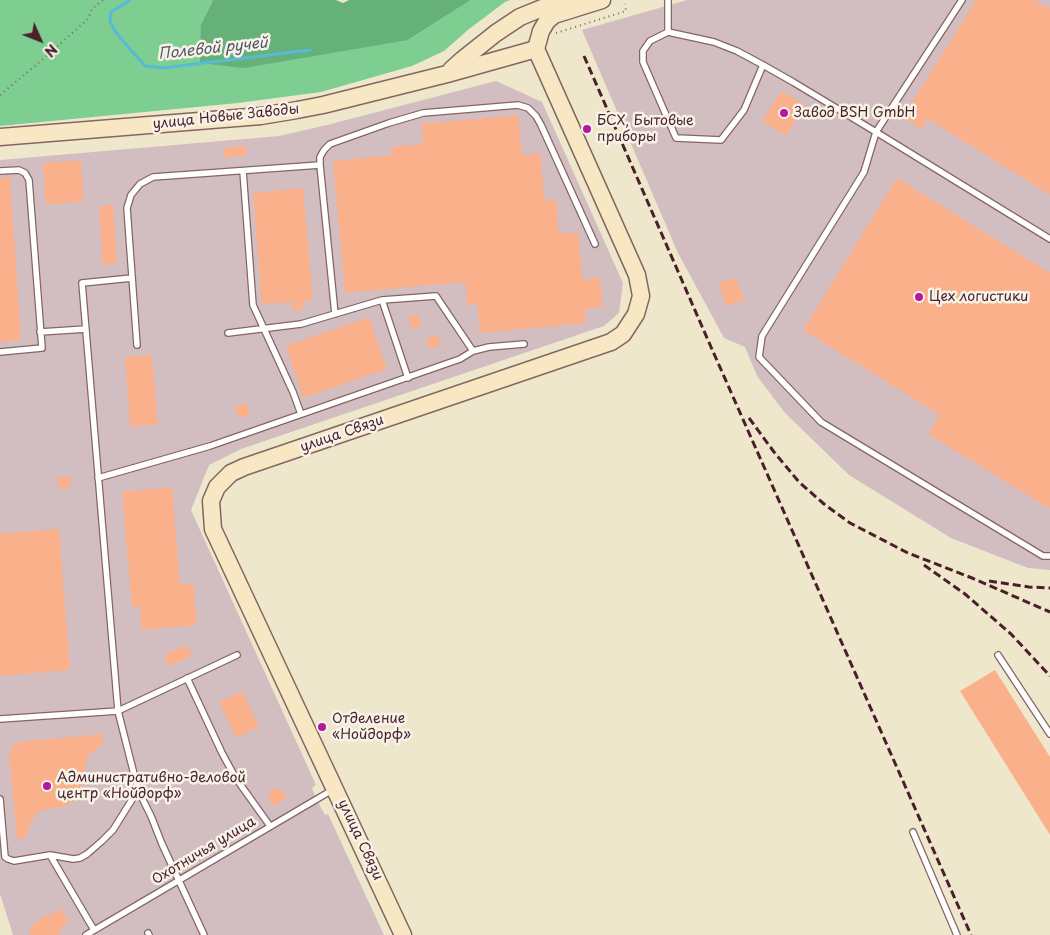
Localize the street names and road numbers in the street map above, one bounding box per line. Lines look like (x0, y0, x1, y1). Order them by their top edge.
street label: улица Новые Заводы (152, 101, 300, 133)
street label: улица Связи (298, 412, 386, 456)
street label: улица Связи (334, 797, 386, 883)
street label: Охотничья улица (149, 813, 259, 889)

